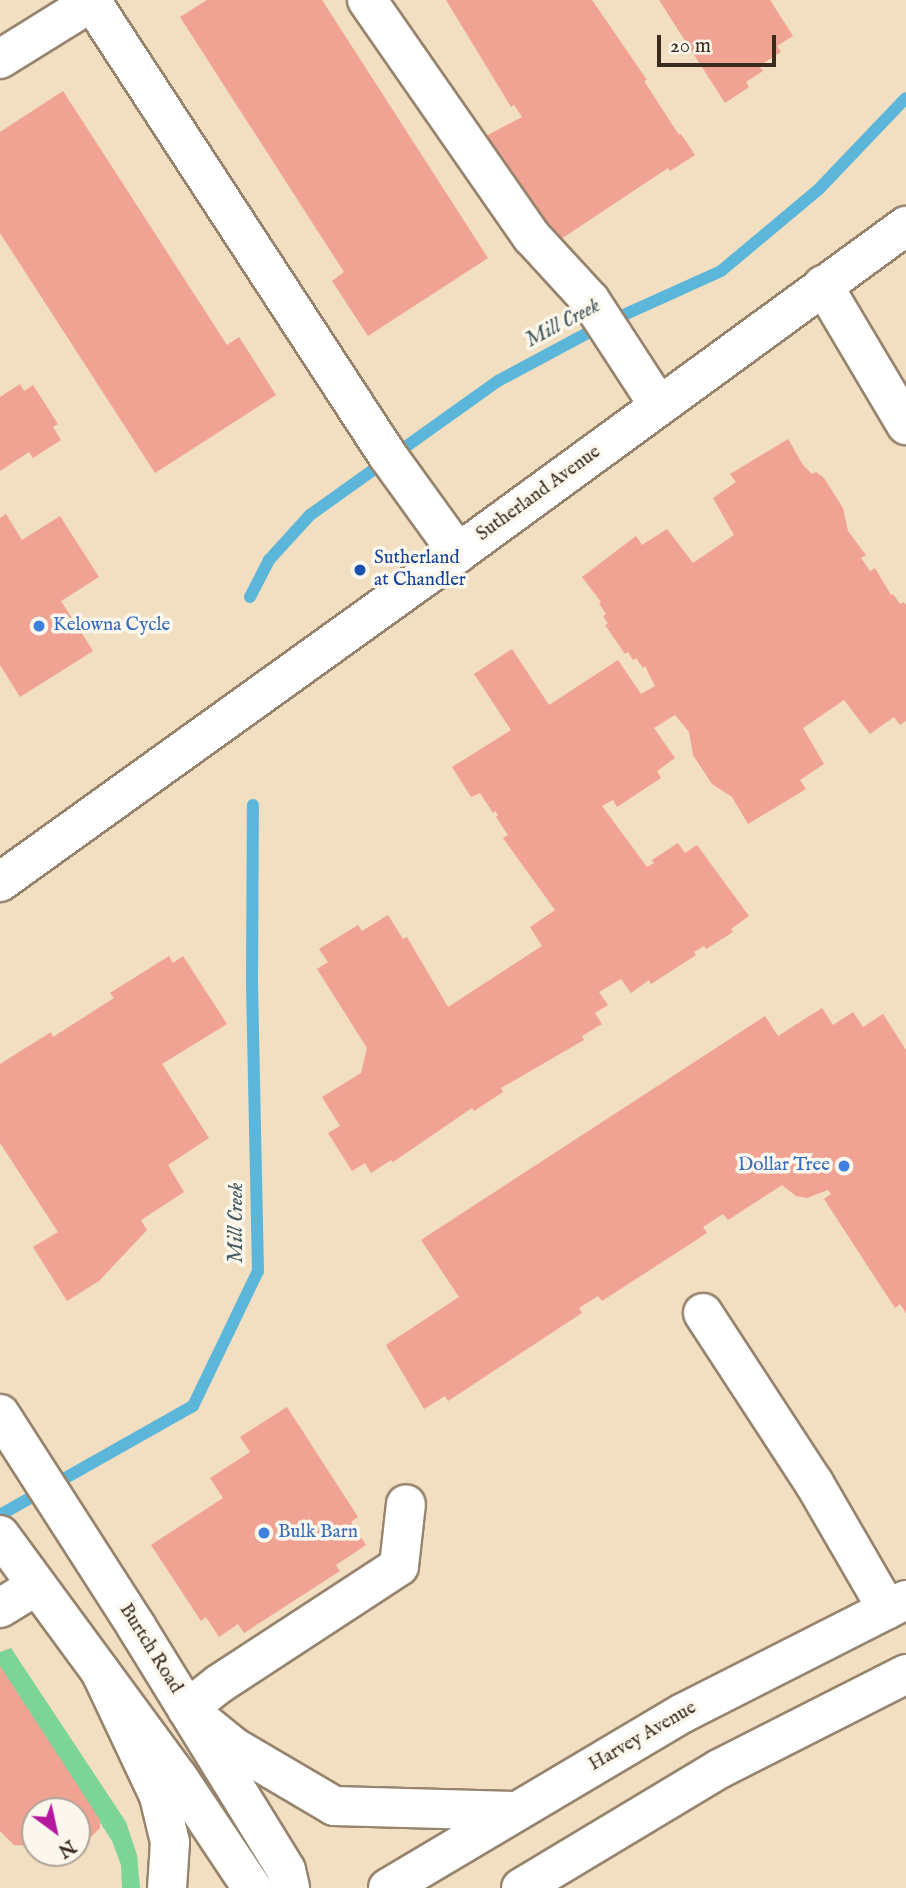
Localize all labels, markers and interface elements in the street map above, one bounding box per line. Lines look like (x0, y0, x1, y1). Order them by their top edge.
scale bar (661, 21, 780, 65)
text: 20 m (670, 33, 711, 60)
water label: Mill Creek (521, 294, 605, 354)
street label: Sutherland Avenue (473, 441, 605, 547)
place label: Sutherland at Chandler (374, 548, 466, 592)
marker: Sutherland at Chandler (352, 562, 368, 578)
place label: Kelowna Cycle (53, 615, 170, 637)
marker: Kelowna Cycle (31, 618, 47, 634)
place label: Dollar Tree (738, 1155, 830, 1177)
marker: Dollar Tree (836, 1158, 852, 1174)
water label: Mill Creek (224, 1183, 250, 1263)
place label: Bulk Barn (278, 1522, 358, 1544)
marker: Bulk Barn (256, 1525, 272, 1541)
street label: Burtch Road (113, 1600, 187, 1698)
street label: Harvey Avenue (585, 1697, 701, 1777)
north arrow (21, 1797, 91, 1867)
text: N (53, 1833, 80, 1862)

